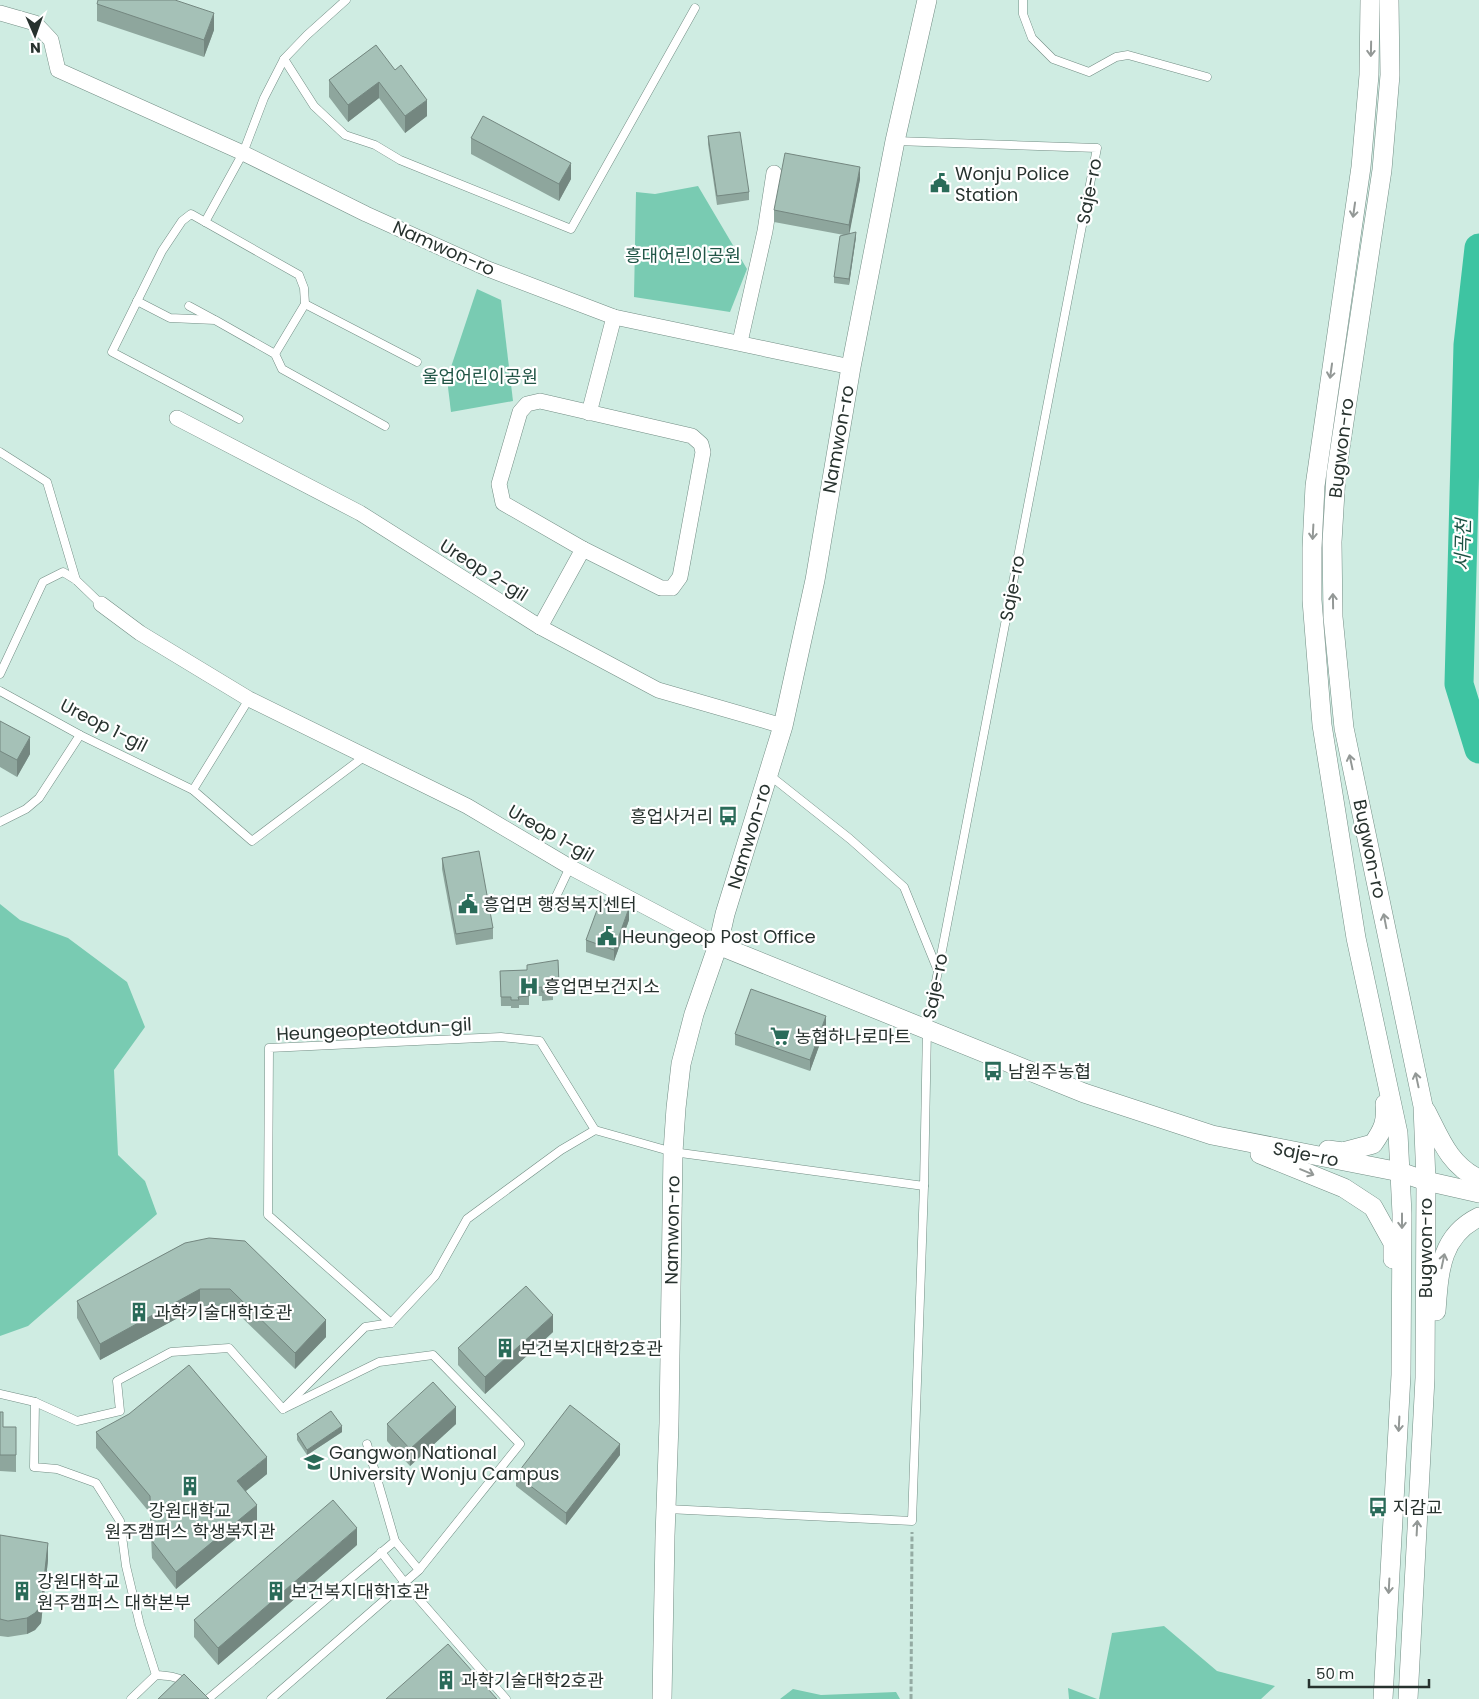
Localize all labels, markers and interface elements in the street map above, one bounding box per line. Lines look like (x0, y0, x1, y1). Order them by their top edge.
north arrow (10, 10, 60, 60)
text: N (30, 38, 41, 58)
one-way arrow (1366, 40, 1375, 56)
street label: Saje-ro (1070, 156, 1108, 226)
place label: Wonju Police Station (955, 161, 1069, 207)
public building icon: Wonju Police Station (929, 172, 951, 194)
one-way arrow (1349, 202, 1359, 218)
street label: Namwon-ro (389, 214, 499, 282)
park label: 흥대어린이공원 (625, 243, 741, 268)
one-way arrow (1326, 363, 1336, 379)
park label: 울업어린이공원 (422, 364, 538, 389)
street label: Namwon-ro (816, 383, 860, 495)
street label: Bugwon-ro (1322, 397, 1360, 499)
water label: 서곡천 (1449, 517, 1477, 571)
one-way arrow (1308, 524, 1317, 540)
street label: Ureop 2-gil (435, 533, 533, 607)
street label: Saje-ro (993, 553, 1031, 623)
one-way arrow (1328, 593, 1338, 609)
street label: Ureop 1-gil (56, 692, 152, 758)
one-way arrow (1346, 754, 1355, 770)
street label: Namwon-ro (721, 780, 777, 892)
street label: Bugwon-ro (1347, 797, 1393, 901)
street label: Ureop 1-gil (504, 798, 598, 868)
place label: 흥업사거리 (630, 804, 713, 829)
bus stop icon: 흥업사거리 (717, 805, 739, 827)
place label: 흥업면 행정복지센터 (483, 892, 637, 917)
public building icon: 흥업면 행정복지센터 (457, 893, 479, 915)
one-way arrow (1380, 913, 1389, 929)
place label: Heungeop Post Office (622, 924, 816, 949)
public building icon: Heungeop Post Office (596, 925, 618, 947)
street label: Saje-ro (916, 951, 954, 1021)
place label: 흥업면보건지소 (544, 974, 660, 999)
hospital icon: 흥업면보건지소 (518, 975, 540, 997)
street label: Heungeopteotdun-gil (276, 1011, 472, 1047)
place label: 농협하나로마트 (795, 1024, 911, 1049)
supermarket icon: 농협하나로마트 (769, 1025, 791, 1047)
place label: 남원주농협 (1008, 1059, 1091, 1084)
bus stop icon: 남원주농협 (982, 1060, 1004, 1082)
one-way arrow (1412, 1072, 1421, 1088)
street label: Saje-ro (1271, 1135, 1341, 1173)
one-way arrow (1299, 1168, 1314, 1177)
street label: Namwon-ro (659, 1175, 685, 1285)
street label: Bugwon-ro (1413, 1198, 1438, 1298)
one-way arrow (1397, 1212, 1407, 1229)
one-way arrow (1439, 1254, 1449, 1270)
place label: 과학기술대학1호관 (154, 1300, 293, 1325)
building icon: 과학기술대학1호관 (128, 1301, 150, 1323)
place label: 보건복지대학2호관 (520, 1336, 663, 1361)
building icon: 보건복지대학2호관 (494, 1337, 516, 1359)
one-way arrow (1394, 1416, 1403, 1432)
place label: Gangwon National University Wonju Campus (329, 1440, 559, 1486)
school or university icon: Gangwon National University Wonju Campus (303, 1451, 325, 1473)
building icon: 강원대학교 원주캠퍼스 학생복지관 (179, 1475, 201, 1497)
place label: 지감교 (1393, 1495, 1443, 1520)
bus stop icon: 지감교 (1367, 1496, 1389, 1518)
place label: 강원대학교 원주캠퍼스 학생복지관 (105, 1498, 276, 1544)
one-way arrow (1412, 1520, 1421, 1536)
place label: 강원대학교 원주캠퍼스 대학본부 (37, 1569, 191, 1615)
one-way arrow (1385, 1578, 1394, 1594)
place label: 보건복지대학1호관 (291, 1579, 430, 1604)
building icon: 강원대학교 원주캠퍼스 대학본부 (11, 1580, 33, 1602)
building icon: 보건복지대학1호관 (265, 1580, 287, 1602)
scale bar (1309, 1656, 1429, 1688)
text: 50 m (1316, 1663, 1354, 1684)
place label: 과학기술대학2호관 (461, 1668, 604, 1693)
building icon: 과학기술대학2호관 (435, 1669, 457, 1691)

